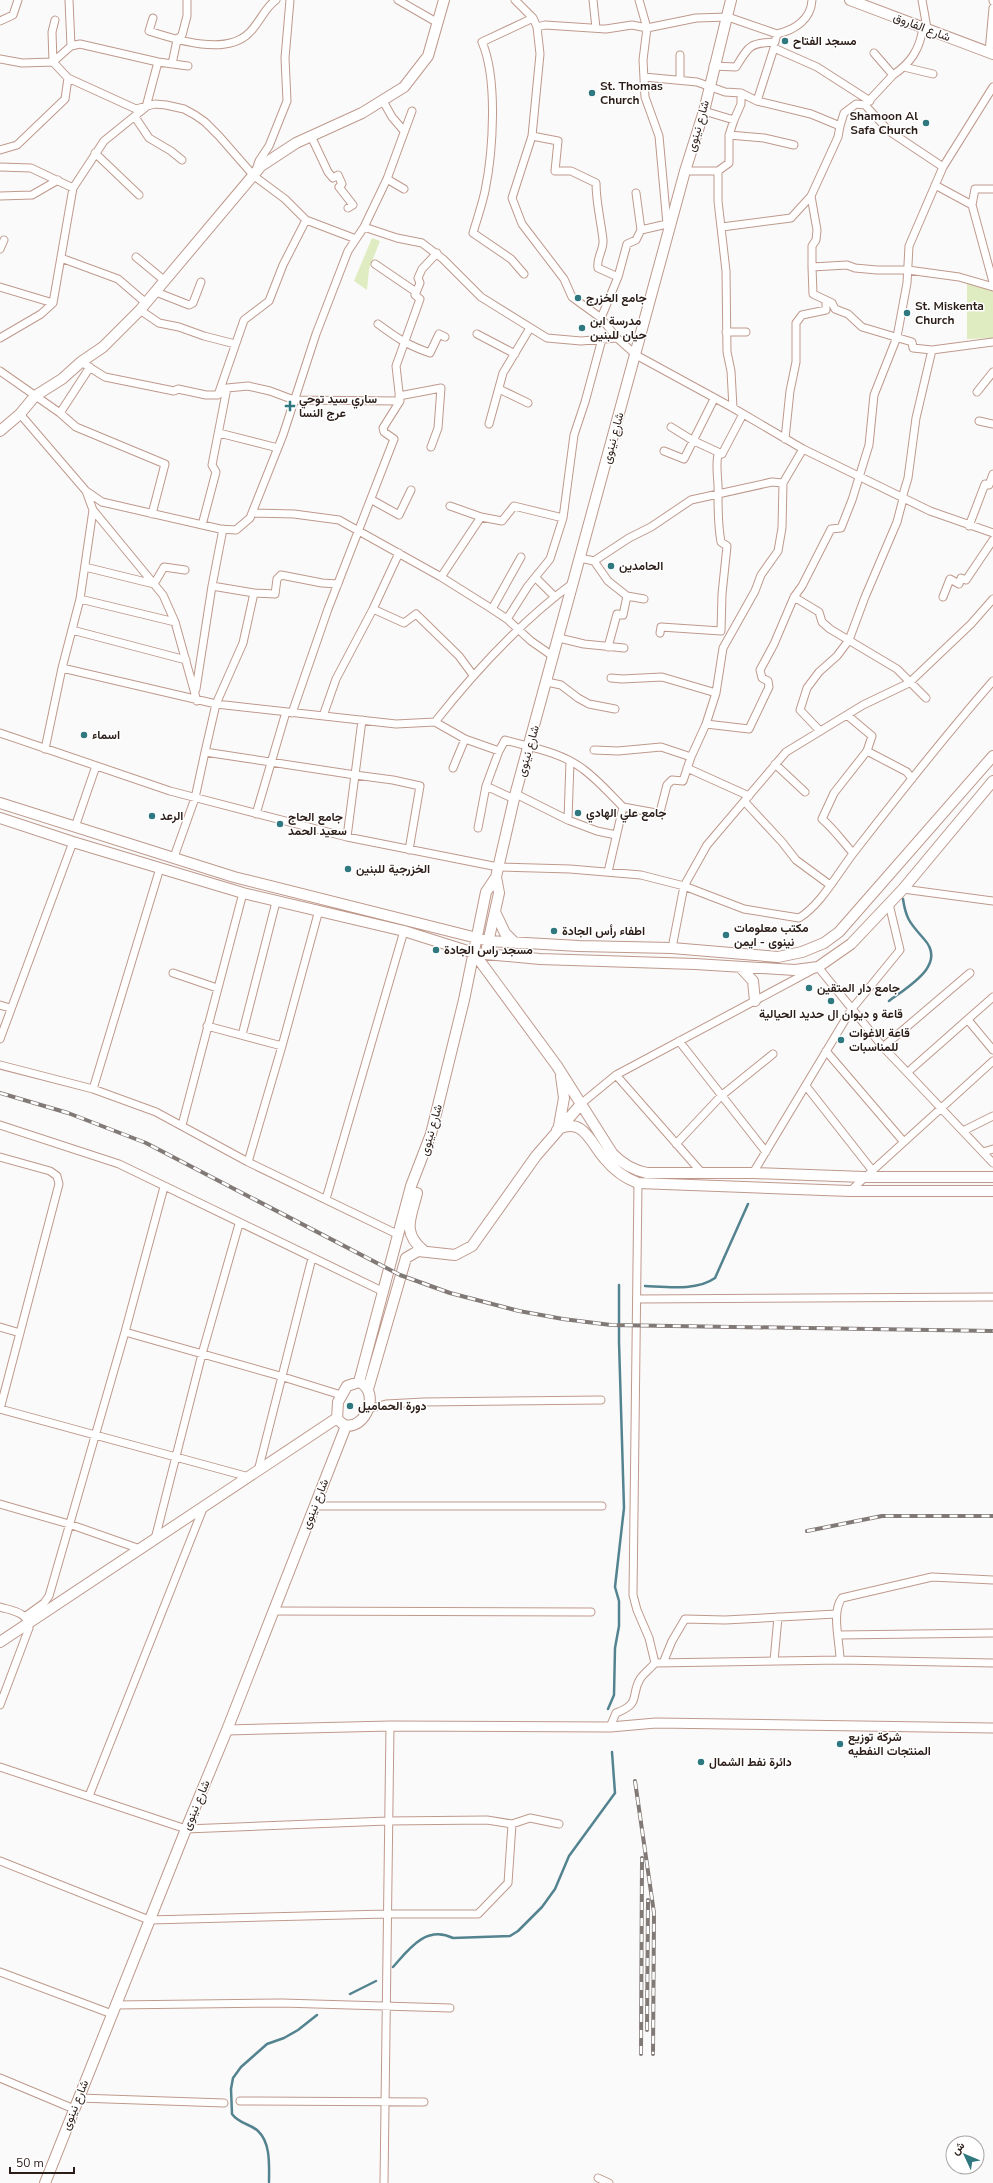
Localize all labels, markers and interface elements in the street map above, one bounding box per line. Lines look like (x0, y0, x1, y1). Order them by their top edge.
street label: شارع الفاروق (891, 9, 953, 46)
place label: مسجد الفتاح (793, 33, 857, 49)
marker: مسجد الفتاح (780, 36, 790, 46)
place label: St. Thomas Church (600, 78, 663, 108)
marker: St. Thomas Church (587, 88, 597, 98)
street label: شارع نينوى (683, 98, 714, 154)
place label: Shamoon Al Safa Church (849, 108, 918, 138)
marker: Shamoon Al Safa Church (921, 118, 931, 128)
place label: جامع الخزرج (586, 290, 647, 306)
marker: جامع الخزرج (573, 293, 583, 303)
place label: St. Miskenta Church (915, 298, 984, 328)
marker: St. Miskenta Church (902, 308, 912, 318)
place label: مدرسة ابن حيان للبنين (590, 313, 647, 343)
marker: مدرسة ابن حيان للبنين (577, 323, 587, 333)
place label: ساري سيد توحي عرج النسا (299, 391, 378, 421)
marker: ساري سيد توحي عرج النسا (284, 400, 296, 412)
street label: شارع نينوى (598, 410, 629, 466)
place label: الحامدين (619, 558, 663, 574)
marker: الحامدين (606, 561, 616, 571)
street label: شارع نينوى (513, 723, 544, 779)
place label: اسماء (92, 727, 120, 743)
marker: اسماء (79, 730, 89, 740)
place label: جامع علي الهادي (586, 805, 667, 823)
place label: الرعد (160, 808, 183, 824)
marker: جامع علي الهادي (573, 808, 583, 818)
place label: جامع الحاج سعيد الحمد (288, 809, 347, 839)
marker: الرعد (147, 811, 157, 821)
marker: جامع الحاج سعيد الحمد (275, 819, 285, 829)
place label: الخزرجية للبنين (356, 861, 430, 877)
marker: الخزرجية للبنين (343, 864, 353, 874)
place label: مكتب معلومات نينوى - ايمن (734, 920, 809, 950)
place label: اطفاء رأس الجادة (562, 923, 645, 939)
marker: اطفاء رأس الجادة (549, 926, 559, 936)
marker: مكتب معلومات نينوى - ايمن (721, 930, 731, 940)
place label: مسجد راس الجادة (444, 942, 533, 958)
marker: مسجد راس الجادة (431, 945, 441, 955)
place label: جامع دار المتقين (817, 980, 900, 996)
marker: جامع دار المتقين (804, 983, 814, 993)
marker: قاعة و ديوان ال حديد الحيالية (826, 996, 836, 1006)
place label: قاعة و ديوان ال حديد الحيالية (759, 1006, 903, 1022)
place label: قاعة الاغوات للمناسبات (849, 1025, 910, 1055)
marker: قاعة الاغوات للمناسبات (836, 1035, 846, 1045)
street label: شارع نينوى (416, 1102, 447, 1158)
place label: دورة الحماميل (358, 1398, 427, 1414)
marker: دورة الحماميل (345, 1401, 355, 1411)
street label: شارع نينوى (298, 1477, 333, 1532)
place label: شركة توزيع المنتجات النفطيه (848, 1729, 931, 1759)
marker: شركة توزيع المنتجات النفطيه (835, 1739, 845, 1749)
place label: دائرة نفط الشمال (709, 1754, 792, 1770)
marker: دائرة نفط الشمال (696, 1757, 706, 1767)
street label: شارع نينوى (178, 1778, 215, 1833)
street label: شارع نينوى (58, 2078, 93, 2133)
north arrow (945, 2135, 985, 2175)
text: ش (948, 2138, 968, 2158)
scale bar (10, 2149, 74, 2175)
text: 50 m (16, 2155, 44, 2171)

